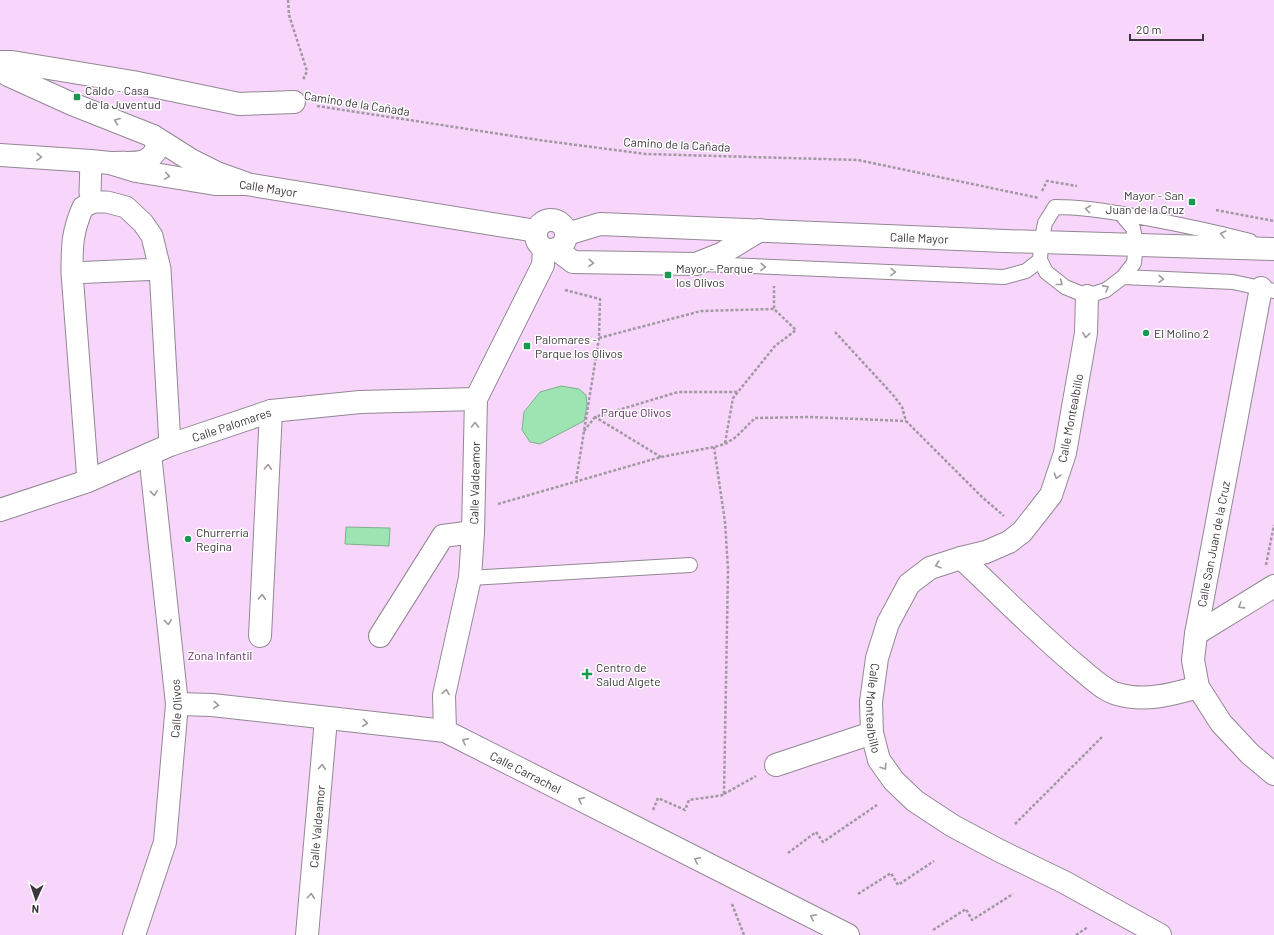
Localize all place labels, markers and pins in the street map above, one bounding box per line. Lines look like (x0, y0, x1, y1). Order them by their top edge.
place label: Caldo - Casa de la Juventud (85, 83, 161, 111)
marker: Caldo - Casa de la Juventud (72, 92, 82, 102)
place label: Mayor - San Juan de la Cruz (1106, 188, 1184, 216)
marker: Mayor - San Juan de la Cruz (1187, 197, 1197, 207)
place label: Mayor - Parque los Olivos (676, 261, 753, 289)
marker: Mayor - Parque los Olivos (663, 270, 673, 280)
place label: El Molino 2 (1154, 326, 1209, 340)
marker: El Molino 2 (1141, 328, 1151, 338)
place label: Palomares - Parque los Olivos (535, 332, 623, 360)
marker: Palomares - Parque los Olivos (522, 341, 532, 351)
place label: Churrerría Regina (196, 525, 249, 553)
marker: Churrerría Regina (183, 534, 193, 544)
place label: Centro de Salud Algete (596, 660, 661, 688)
marker: Centro de Salud Algete (581, 668, 593, 680)

